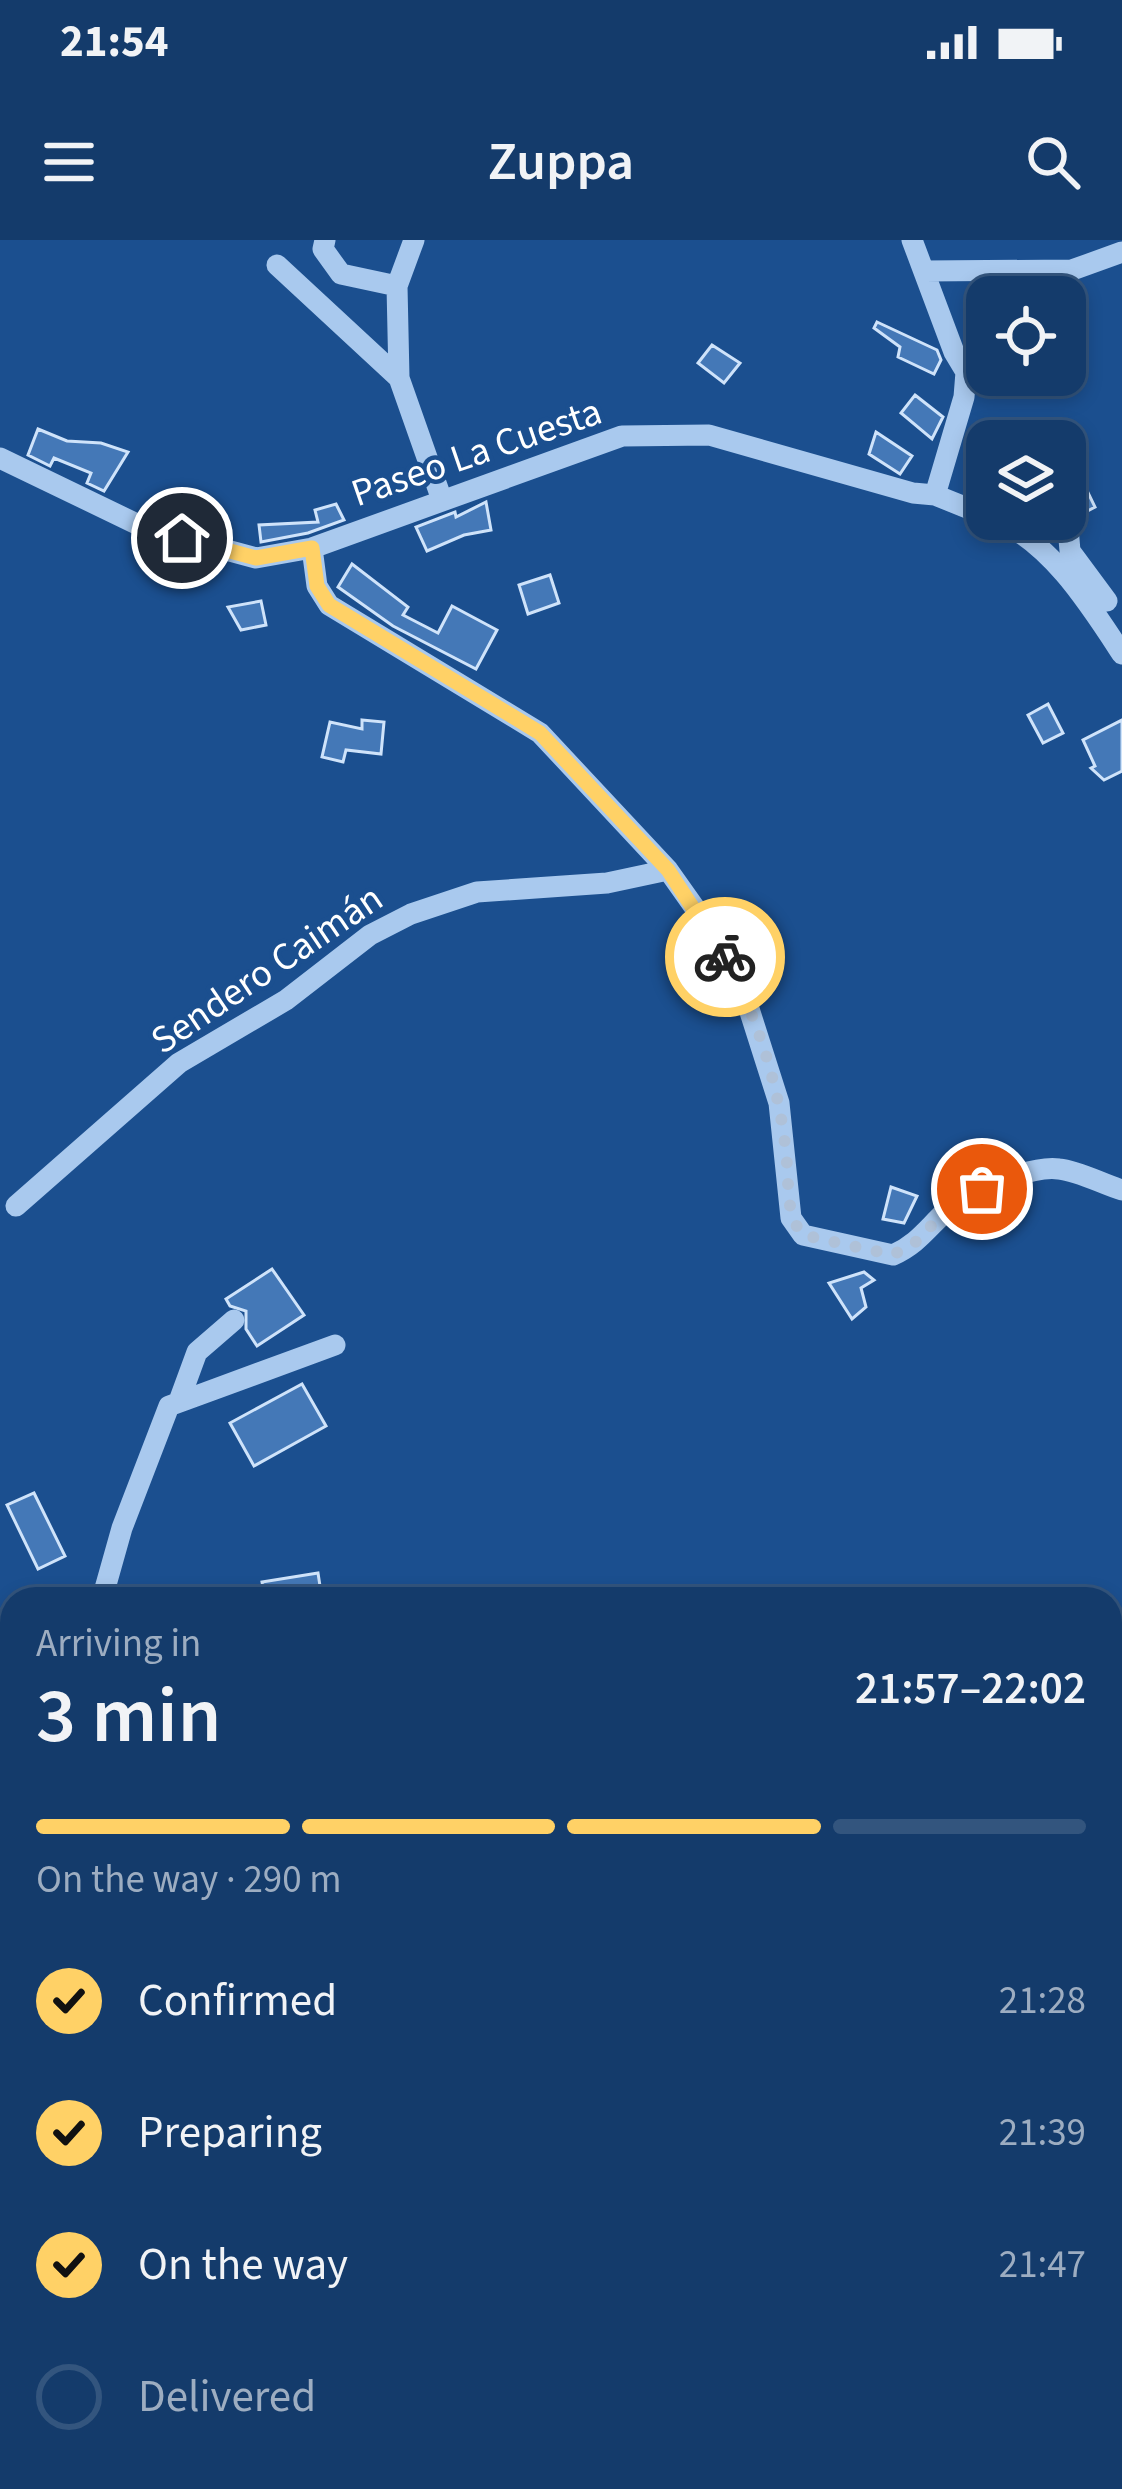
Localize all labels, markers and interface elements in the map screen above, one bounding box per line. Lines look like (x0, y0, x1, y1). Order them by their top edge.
text: 21:54 (60, 10, 169, 74)
text: Zuppa (488, 124, 634, 201)
icon: menu (36, 129, 102, 195)
icon: search (1020, 129, 1086, 195)
map controls (966, 276, 1086, 540)
button: locate (966, 276, 1086, 396)
street label: Paseo La Cuesta (344, 384, 609, 522)
button: layers (966, 420, 1086, 540)
pin (131, 487, 233, 589)
icon: home (149, 505, 215, 571)
street label: Sendero Caimán (140, 871, 394, 1068)
courier (665, 897, 785, 1017)
icon: bike (692, 924, 758, 990)
pin (931, 1138, 1033, 1240)
icon: bag (949, 1156, 1015, 1222)
text: Arriving in (36, 1616, 201, 1672)
text: 21:57–22:02 (855, 1657, 1086, 1721)
text: 3 min (36, 1661, 221, 1772)
text: On the way · 290 m (36, 1852, 342, 1908)
icon: check (36, 1968, 102, 2034)
text: Confirmed (138, 1969, 337, 2033)
text: 21:28 (999, 1973, 1086, 2029)
icon: check (36, 2100, 102, 2166)
text: Preparing (138, 2101, 322, 2165)
text: 21:39 (999, 2105, 1086, 2161)
icon: check (36, 2232, 102, 2298)
text: On the way (138, 2233, 348, 2297)
text: 21:47 (999, 2237, 1086, 2293)
text: Delivered (138, 2365, 316, 2429)

